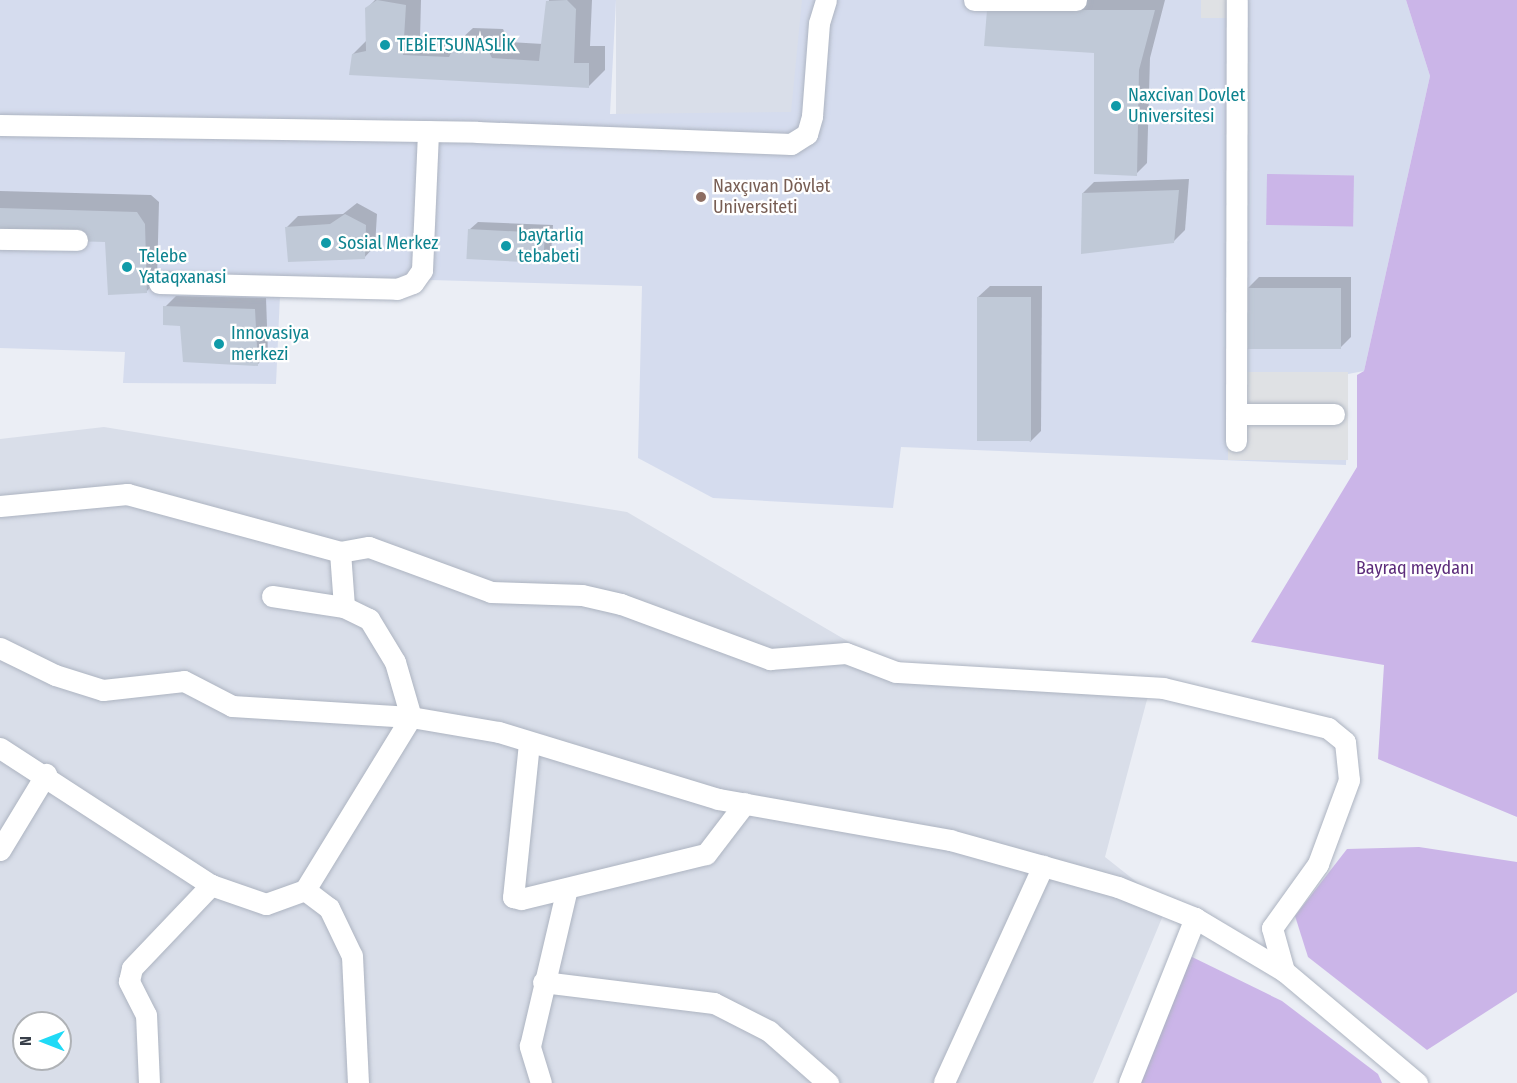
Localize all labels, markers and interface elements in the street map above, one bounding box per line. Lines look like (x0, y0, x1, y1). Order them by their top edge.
place label: TEBİETSUNASLİK (397, 34, 516, 56)
marker: TEBİETSUNASLİK (378, 38, 392, 52)
place label: Naxcivan Dovlet Universitesi (1128, 85, 1245, 128)
marker: Naxcivan Dovlet Universitesi (1109, 99, 1123, 113)
place label: Naxçıvan Dövlət Universiteti (713, 176, 830, 219)
marker: Naxçıvan Dövlət Universiteti (694, 190, 708, 204)
place label: baytarliq tebabeti (518, 225, 584, 268)
place label: Sosial Merkez (338, 232, 438, 254)
marker: Sosial Merkez (319, 236, 333, 250)
marker: baytarliq tebabeti (499, 239, 513, 253)
place label: Telebe Yataqxanasi (139, 246, 226, 288)
marker: Telebe Yataqxanasi (120, 260, 134, 274)
place label: Innovasiya merkezi (231, 323, 309, 366)
marker: Innovasiya merkezi (212, 337, 226, 351)
park label: Bayraq meydanı (1356, 557, 1474, 579)
north arrow (12, 1011, 72, 1071)
text: N (16, 1036, 35, 1046)

